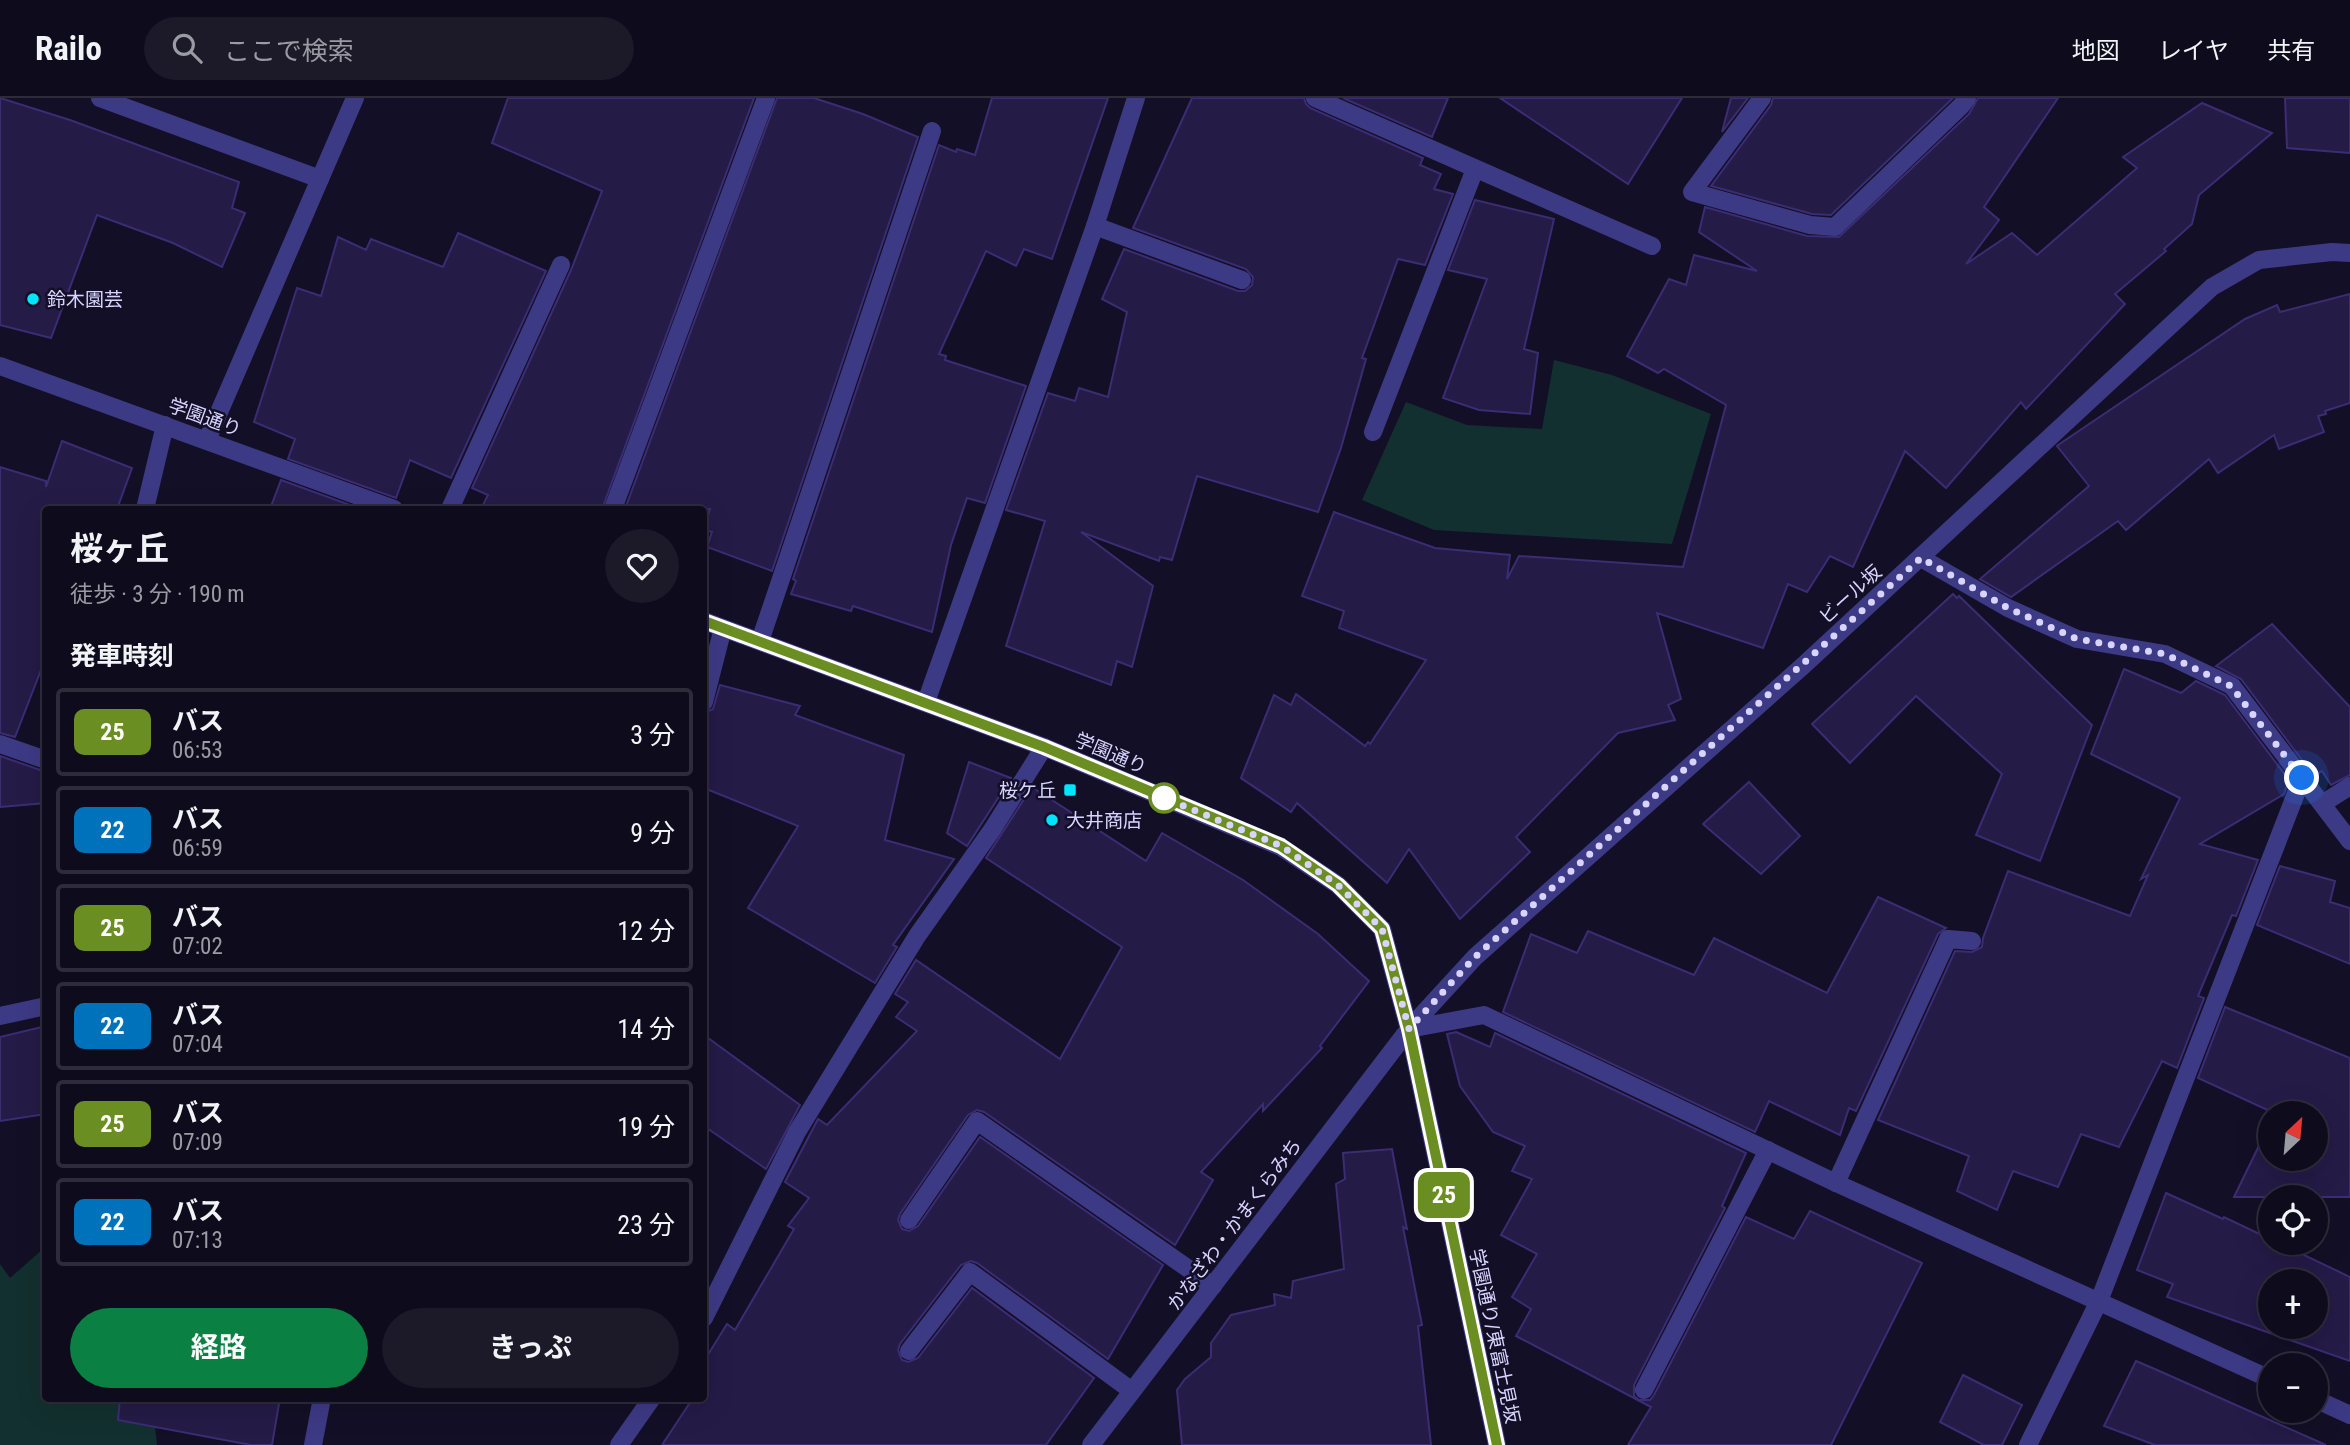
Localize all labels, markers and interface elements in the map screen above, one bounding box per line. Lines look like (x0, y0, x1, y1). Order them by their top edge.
search box (144, 17, 634, 80)
text: Railo (35, 29, 102, 68)
icon: search (168, 29, 206, 67)
text: ここで検索 (224, 36, 354, 66)
text: 地図 (2072, 37, 2120, 65)
text: レイヤ (2158, 37, 2229, 65)
text: 共有 (2267, 37, 2315, 65)
place label: 鈴木園芸 (47, 288, 123, 311)
marker: 鈴木園芸 (25, 291, 41, 307)
street label: 学園通り (165, 394, 244, 441)
text: 桜ヶ丘 (70, 529, 169, 568)
button: heart (605, 529, 679, 603)
street label: ビール坂 (1814, 560, 1886, 628)
text: 徒歩 · 3 分 · 190 m (70, 581, 245, 608)
text: 発車時刻 (70, 641, 174, 671)
text: バス (172, 706, 224, 736)
text: 25 (100, 718, 125, 746)
text: 3 分 (630, 720, 675, 750)
street label: 学園通り (1071, 728, 1150, 779)
text: 06:53 (172, 737, 223, 764)
your location (2284, 760, 2319, 795)
place label: 桜ケ丘 (999, 779, 1056, 802)
marker: 桜ケ丘 (1062, 782, 1078, 798)
unlabelled marker (1149, 783, 1179, 813)
text: バス (172, 804, 224, 834)
place label: 大井商店 (1066, 809, 1142, 832)
marker: 大井商店 (1044, 812, 1060, 828)
text: 22 (100, 816, 125, 844)
text: 9 分 (630, 818, 675, 848)
text: 06:59 (172, 835, 223, 862)
text: バス (172, 902, 224, 932)
text: 25 (100, 914, 125, 942)
text: 12 分 (617, 916, 675, 946)
text: 07:02 (172, 933, 223, 960)
text: バス (172, 1000, 224, 1030)
text: 22 (100, 1012, 125, 1040)
text: 14 分 (617, 1014, 675, 1044)
text: 07:04 (172, 1031, 223, 1058)
text: バス (172, 1098, 224, 1128)
north arrow (2258, 1101, 2328, 1171)
map controls (2258, 1101, 2328, 1423)
text: 25 (100, 1110, 125, 1138)
text: 19 分 (617, 1112, 675, 1142)
text: 07:09 (172, 1129, 223, 1156)
street label: かなざわ・かまくらみち (1162, 1134, 1306, 1315)
line badge: 25 (1412, 1172, 1476, 1218)
text: 25 (1432, 1181, 1456, 1209)
button: locate (2258, 1185, 2328, 1255)
text: バス (172, 1196, 224, 1226)
text: 22 (100, 1208, 125, 1236)
text: 23 分 (617, 1210, 675, 1240)
text: 07:13 (172, 1227, 223, 1254)
street label: 学園通り/東富士見坂 (1465, 1247, 1524, 1426)
button: + (2258, 1269, 2328, 1339)
button: 経路 (70, 1308, 368, 1388)
button: きっぷ (382, 1308, 679, 1388)
button: − (2258, 1353, 2328, 1423)

